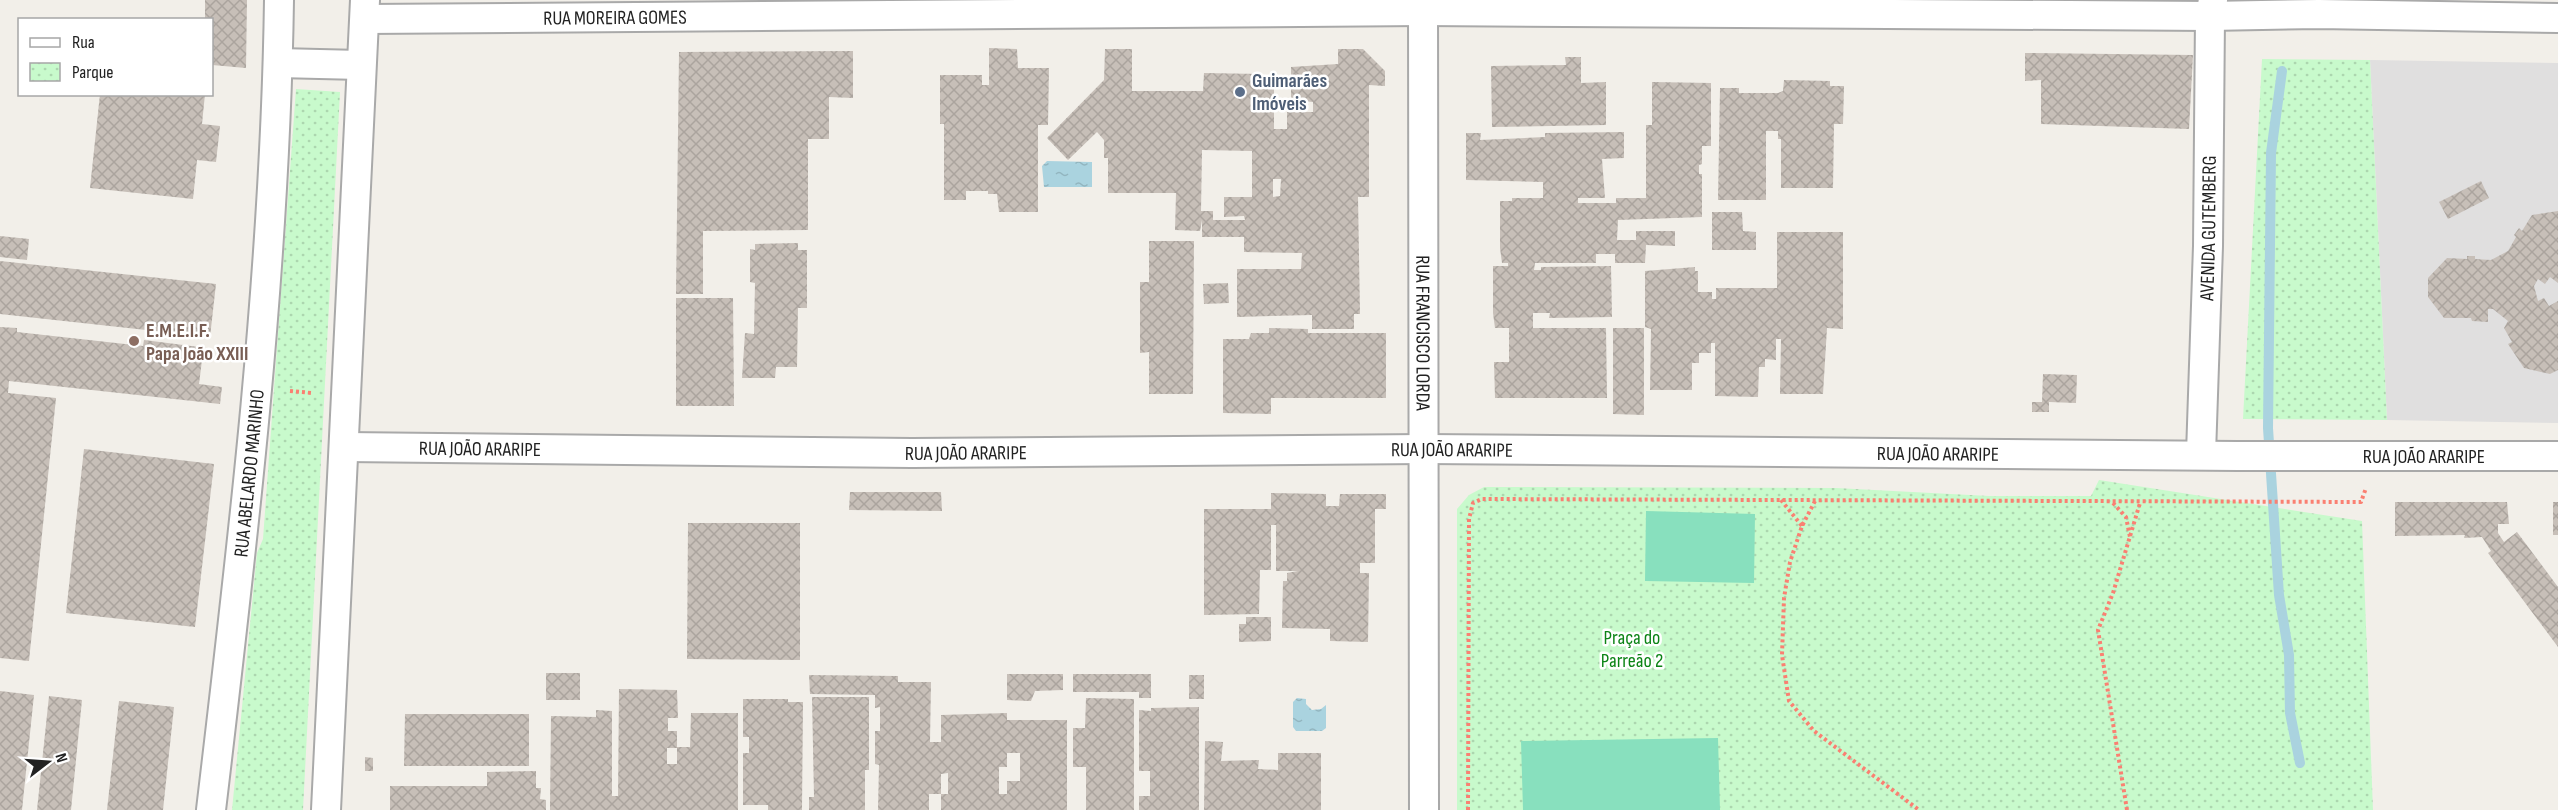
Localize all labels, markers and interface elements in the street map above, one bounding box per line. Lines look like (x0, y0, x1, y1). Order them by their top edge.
street label: RUA MOREIRA GOMES (543, 6, 687, 31)
legend (18, 18, 213, 96)
text: Rua (72, 32, 95, 53)
text: Parque (72, 62, 113, 83)
place label: Guimarães Imóveis (1252, 69, 1327, 116)
marker: Guimarães Imóveis (1233, 85, 1247, 99)
street label: AVENIDA GUTEMBERG (2195, 155, 2222, 302)
street label: RUA FRANCISCO LORDA (1410, 255, 1435, 411)
place label: E.M.E.I.F. Papa João XXIII (146, 319, 248, 366)
marker: E.M.E.I.F. Papa João XXIII (127, 334, 141, 348)
street label: RUA ABELARDO MARINHO (229, 388, 270, 558)
street label: RUA JOÃO ARARIPE (419, 437, 541, 462)
street label: RUA JOÃO ARARIPE (1391, 438, 1513, 463)
street label: RUA JOÃO ARARIPE (905, 441, 1027, 466)
street label: RUA JOÃO ARARIPE (1877, 442, 1999, 467)
street label: RUA JOÃO ARARIPE (2363, 445, 2485, 469)
park label: Praça do Parreão 2 (1601, 626, 1663, 673)
north arrow (18, 732, 78, 792)
text: N (51, 751, 71, 765)

